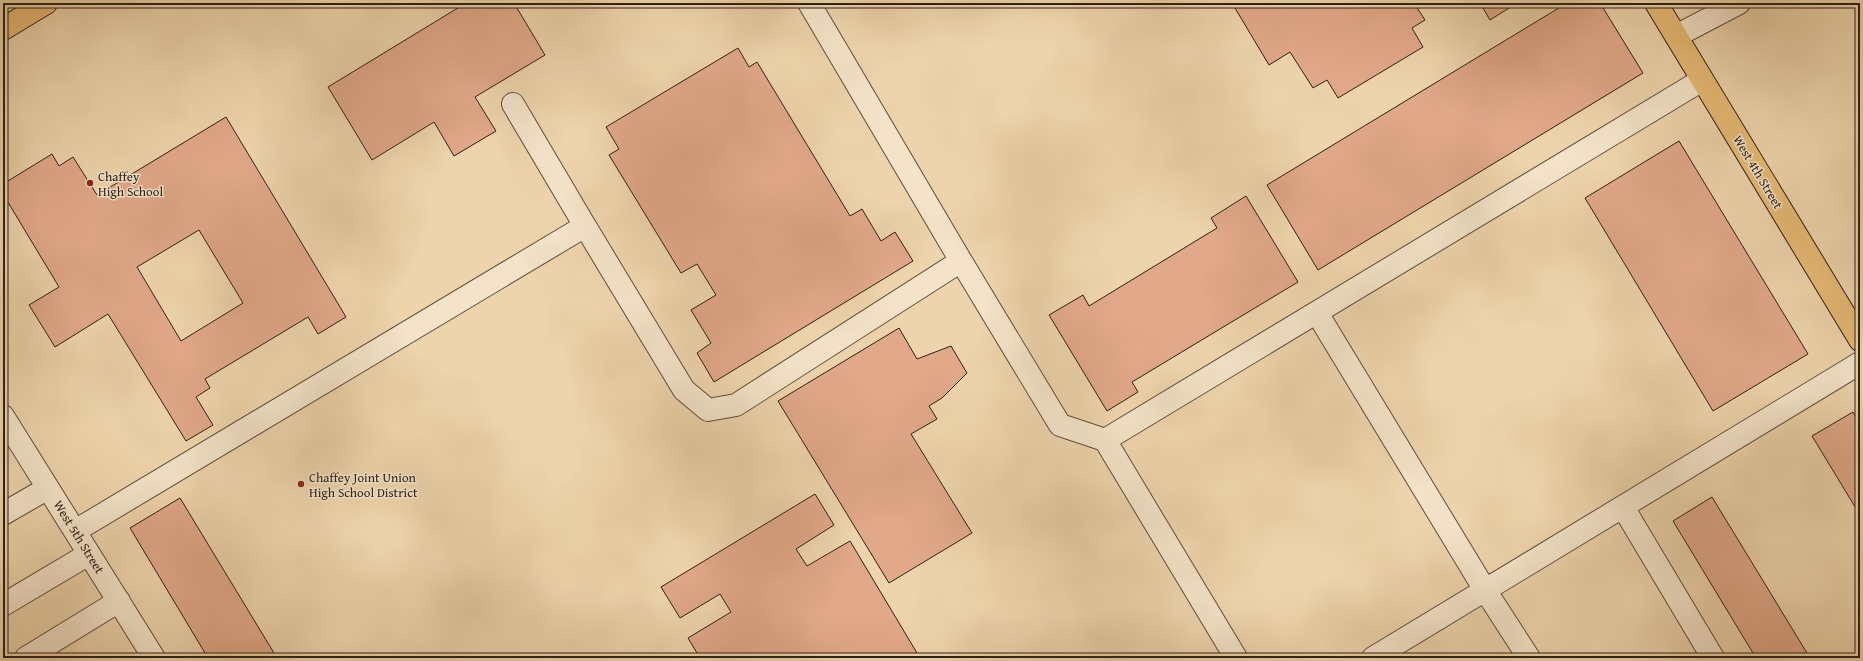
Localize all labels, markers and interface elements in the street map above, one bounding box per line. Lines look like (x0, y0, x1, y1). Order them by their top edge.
street label: West 4th Street (1728, 131, 1788, 213)
place label: Chaffey High School (98, 167, 163, 201)
marker: Chaffey High School (85, 178, 95, 188)
place label: Chaffey Joint Union High School District (309, 468, 418, 502)
marker: Chaffey Joint Union High School District (296, 479, 306, 489)
street label: West 5th Street (49, 497, 109, 578)

